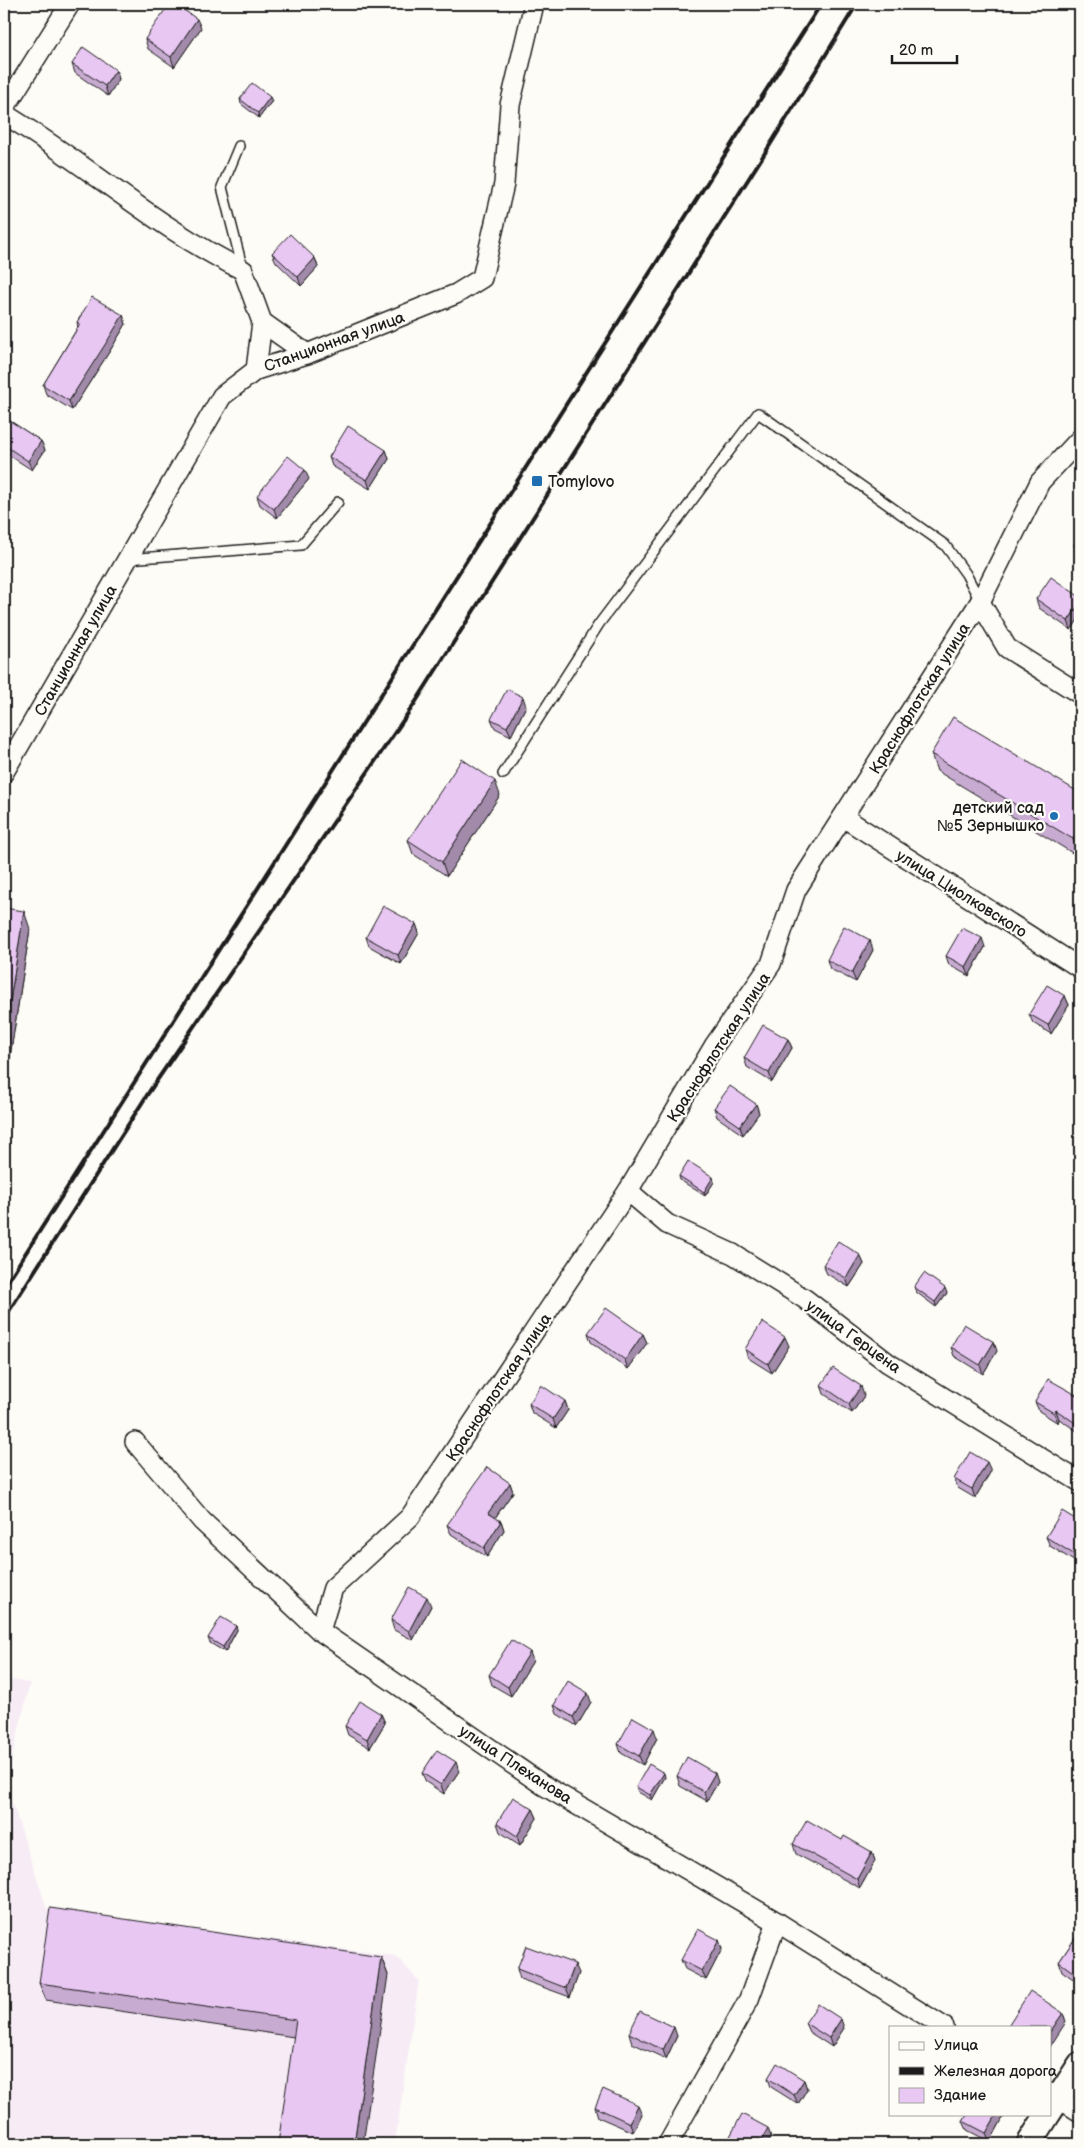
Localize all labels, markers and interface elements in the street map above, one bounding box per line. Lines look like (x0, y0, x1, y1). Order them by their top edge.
scale bar (892, 32, 956, 64)
text: 20 m (899, 41, 933, 60)
street label: Станционная улица (262, 308, 408, 377)
place label: Tomylovo (548, 473, 615, 492)
marker: Tomylovo (530, 474, 544, 488)
street label: Станционная улица (31, 581, 122, 720)
street label: Краснофлотская улица (866, 619, 975, 778)
place label: детский сад №5 Зернышко (937, 799, 1044, 836)
marker: детский сад №5 Зернышко (1048, 810, 1060, 822)
street label: улица Циолковского (892, 846, 1030, 942)
street label: Краснофлотская улица (664, 969, 775, 1126)
street label: улица Герцена (802, 1297, 905, 1378)
street label: Краснофлотская улица (443, 1310, 556, 1466)
street label: улица Плеханова (455, 1722, 575, 1809)
legend (889, 2026, 1052, 2116)
text: Улица (934, 2036, 979, 2055)
text: Железная дорога (934, 2062, 1057, 2081)
text: Здание (934, 2086, 986, 2105)

